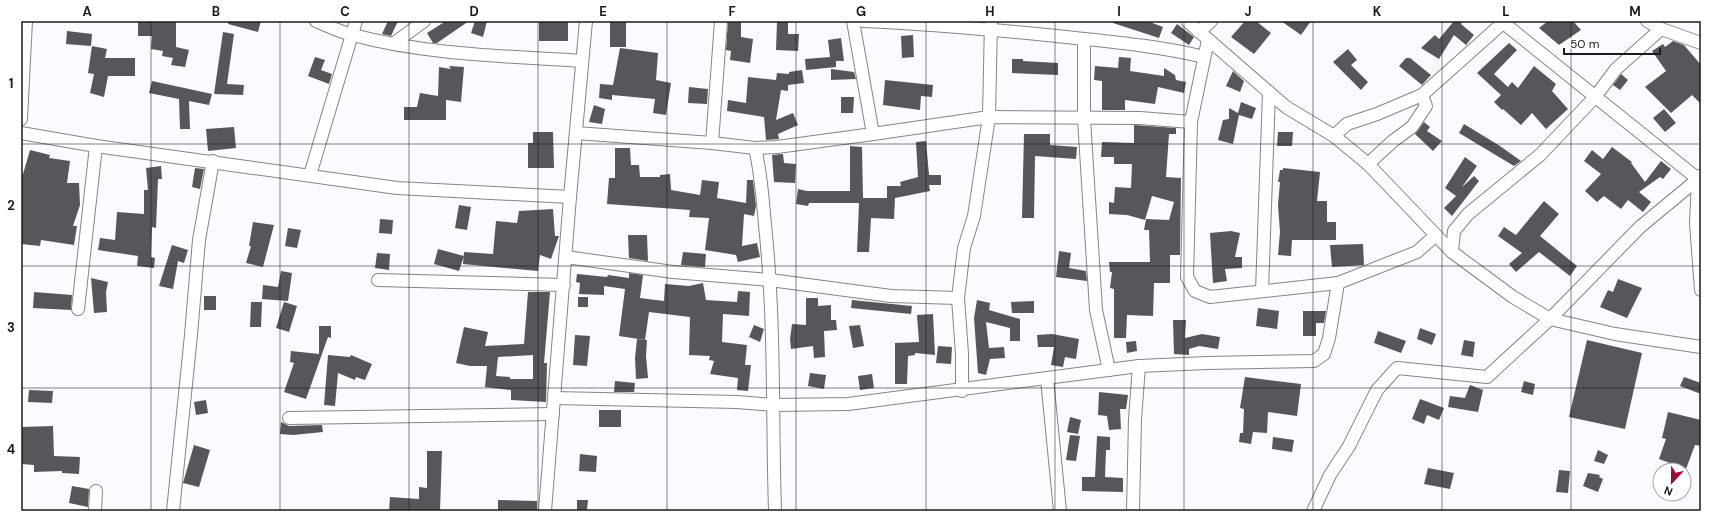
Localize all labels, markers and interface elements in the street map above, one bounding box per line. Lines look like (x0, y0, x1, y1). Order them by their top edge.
text: A (82, 3, 92, 20)
text: B (212, 3, 220, 20)
text: C (340, 3, 350, 20)
text: D (469, 3, 479, 20)
text: E (599, 3, 607, 20)
text: F (728, 3, 736, 20)
text: G (856, 3, 866, 20)
text: H (985, 3, 995, 20)
text: I (1117, 3, 1121, 20)
text: J (1244, 3, 1252, 20)
text: K (1373, 3, 1382, 20)
text: L (1502, 3, 1510, 20)
text: M (1629, 3, 1641, 20)
scale bar (1564, 30, 1660, 56)
text: 50 m (1570, 36, 1599, 52)
text: 1 (9, 75, 13, 92)
text: 2 (7, 197, 15, 214)
text: 3 (7, 319, 15, 336)
text: 4 (7, 441, 15, 458)
north arrow (1652, 462, 1692, 502)
text: N (1662, 483, 1675, 499)

